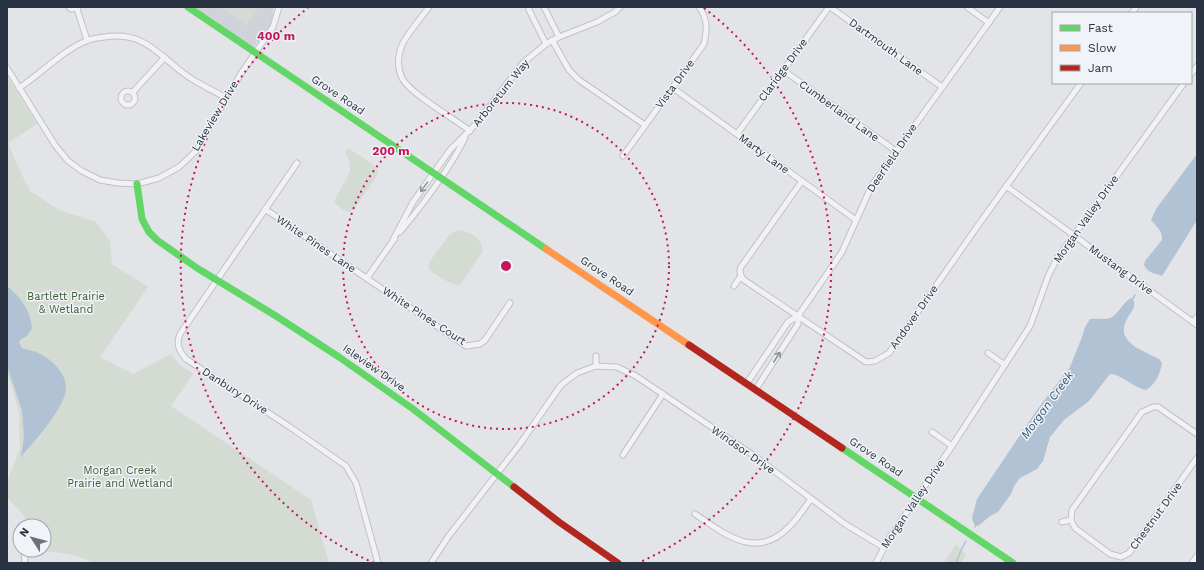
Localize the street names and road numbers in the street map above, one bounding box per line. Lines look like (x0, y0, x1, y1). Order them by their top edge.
street label: Dartmouth Lane (847, 16, 925, 78)
street label: Claridge Drive (756, 36, 810, 104)
street label: Arboretum Way (470, 56, 532, 129)
street label: Vista Drive (653, 57, 697, 111)
street label: Grove Road (309, 72, 367, 118)
street label: Lakeview Drive (189, 78, 241, 154)
street label: Cumberland Lane (797, 78, 881, 144)
street label: Deerfield Drive (864, 121, 920, 195)
street label: Marty Lane (736, 131, 792, 177)
street label: Morgan Valley Drive (1051, 173, 1121, 265)
street label: White Pines Lane (274, 213, 358, 275)
street label: Mustang Drive (1086, 242, 1156, 298)
street label: Grove Road (578, 253, 636, 299)
street label: Andover Drive (887, 283, 941, 351)
street label: White Pines Court (380, 284, 469, 348)
street label: Isleview Drive (340, 342, 408, 394)
street label: Danbury Drive (200, 365, 270, 417)
street label: Windsor Drive (709, 423, 777, 477)
street label: Grove Road (847, 434, 905, 480)
street label: Morgan Valley Drive (878, 457, 948, 551)
street label: Chestnut Drive (1127, 480, 1185, 552)

